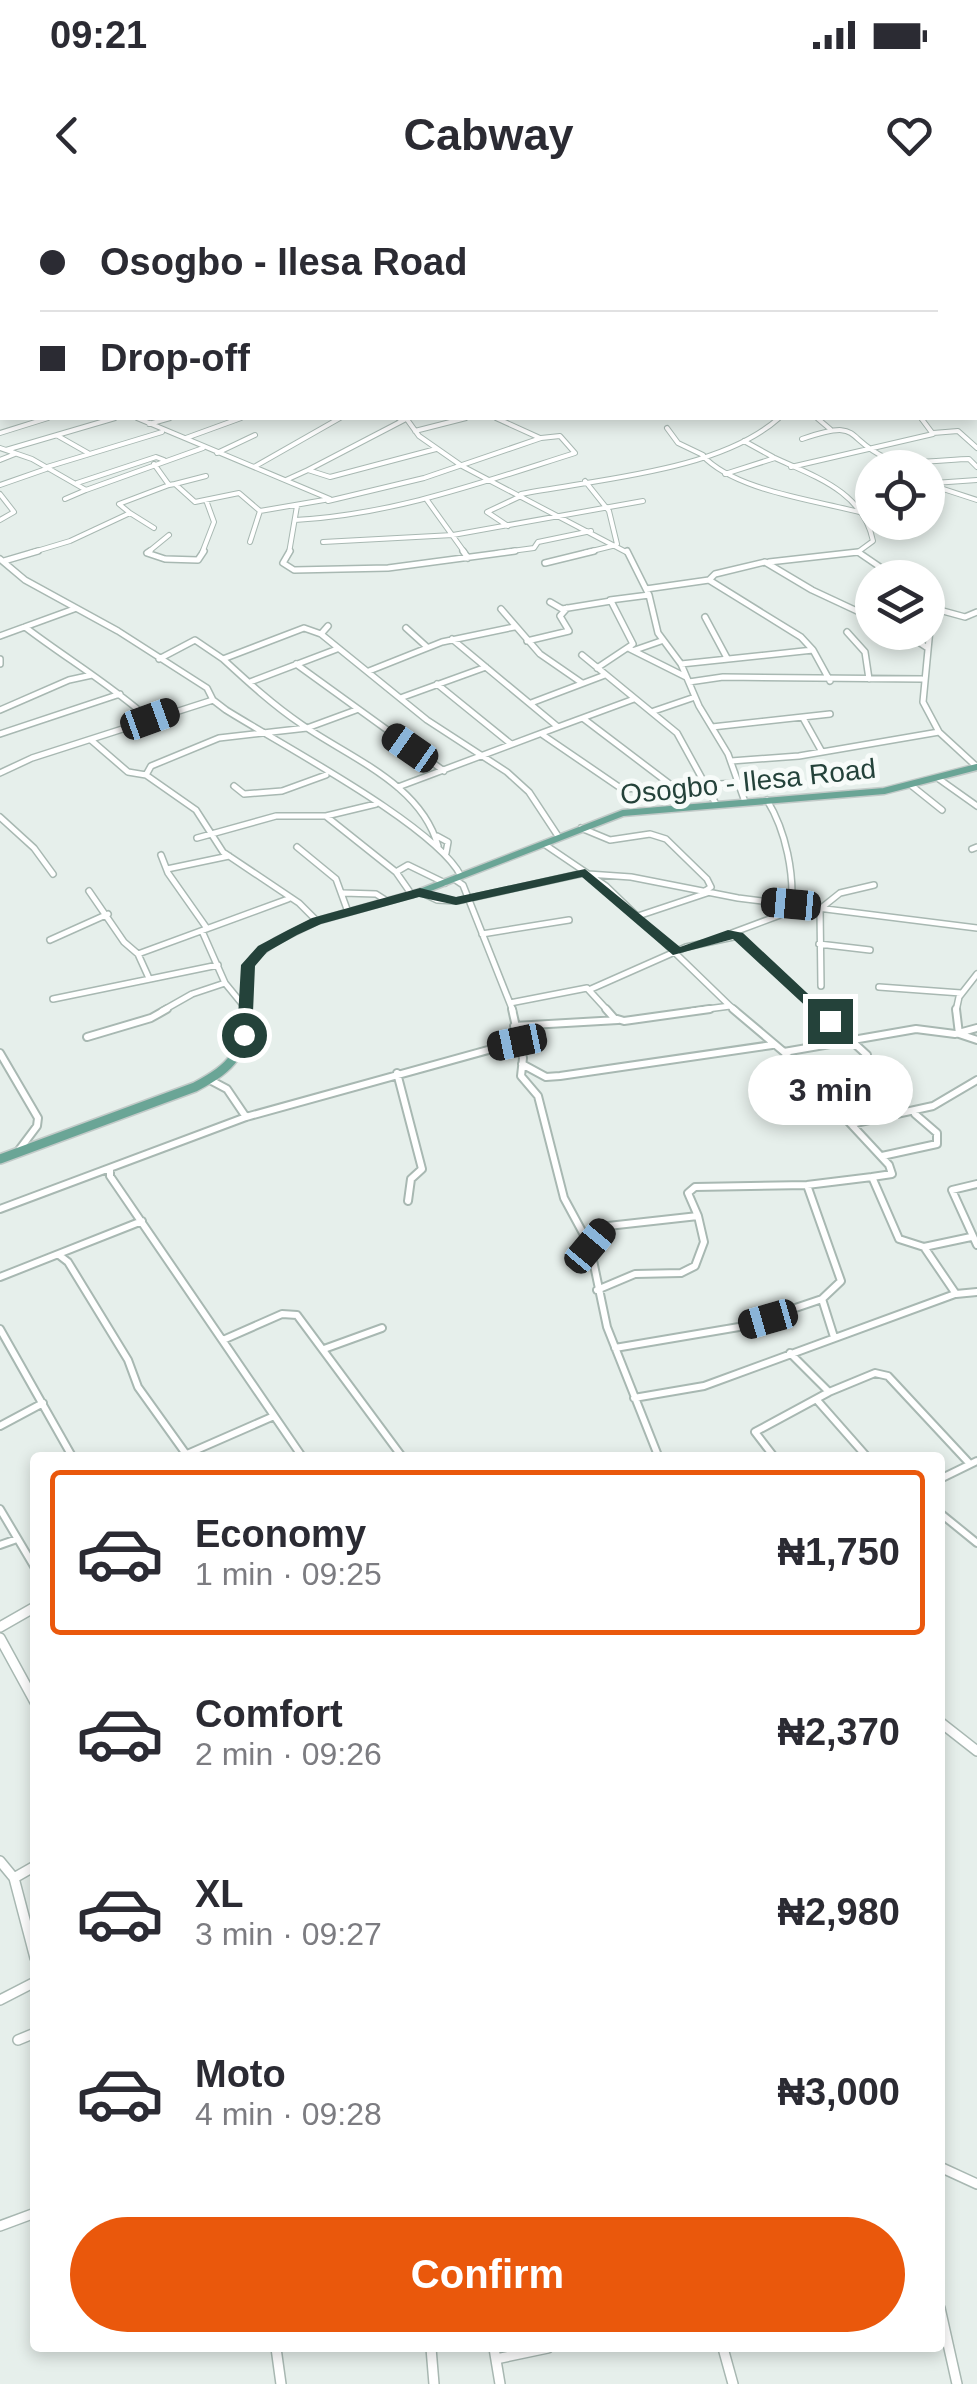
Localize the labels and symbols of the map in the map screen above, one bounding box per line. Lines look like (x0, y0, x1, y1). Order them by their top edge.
car (117, 695, 183, 743)
car (377, 719, 443, 777)
street label: Osogbo - Ilesa Road (619, 753, 877, 810)
car (760, 886, 822, 922)
route end (808, 999, 853, 1044)
route start (222, 1013, 267, 1058)
car (485, 1021, 549, 1063)
callout: 3 min (748, 1056, 912, 1126)
car (559, 1213, 621, 1279)
car (735, 1296, 801, 1342)

